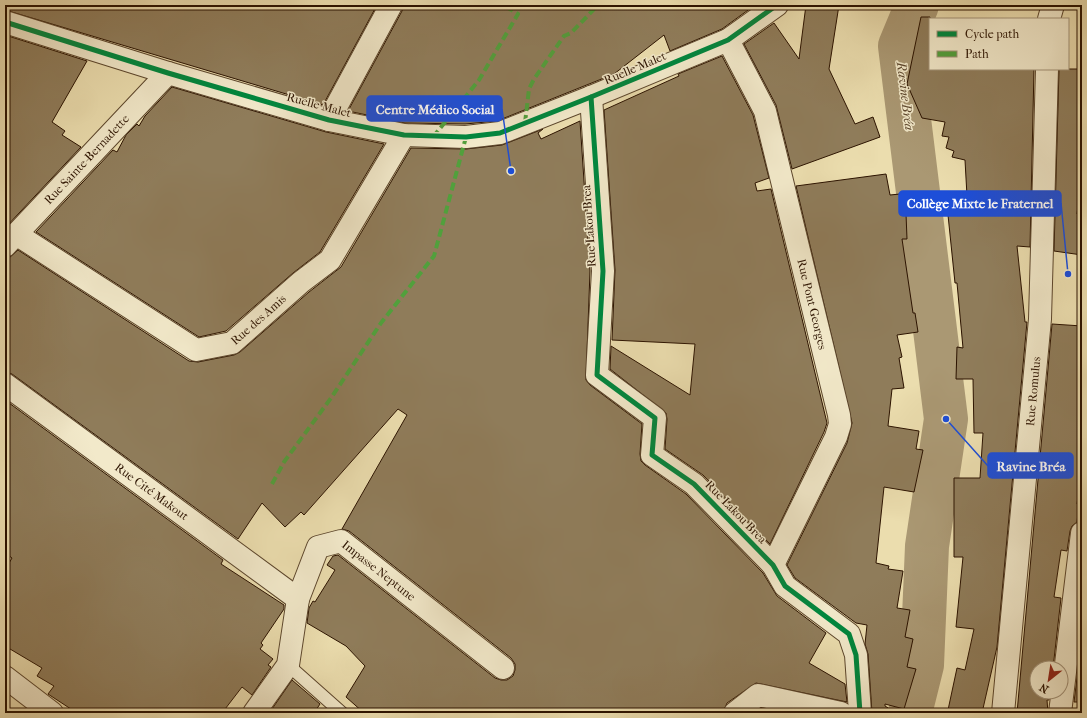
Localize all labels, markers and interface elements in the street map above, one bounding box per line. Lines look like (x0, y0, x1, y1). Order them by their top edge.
legend (929, 18, 1069, 70)
text: Cycle path (965, 27, 1020, 41)
text: Path (965, 47, 989, 61)
street label: Ruelle Malet (602, 48, 669, 87)
water label: Ravine Bréa (894, 60, 917, 131)
street label: Ruelle Malet (285, 90, 353, 121)
callout: Centre Médico Social (367, 96, 502, 121)
text: Centre Médico Social (376, 102, 495, 117)
street label: Rue Sainte-Bernadette (41, 112, 132, 207)
street label: Rue Lakou Brea (579, 184, 599, 268)
callout: Collège Mixte le Fraternel (899, 191, 1061, 216)
text: Collège Mixte le Fraternel (907, 196, 1054, 212)
street label: Rue Pont Georges (794, 258, 830, 352)
street label: Rue des Amis (228, 291, 289, 348)
street label: Rue Romulus (1023, 356, 1043, 427)
callout: Ravine Bréa (988, 453, 1073, 478)
text: Ravine Bréa (997, 459, 1066, 474)
street label: Rue Cité Makout (112, 460, 192, 524)
street label: Rue Lakou Brea (702, 478, 770, 547)
street label: Impasse Neptune (339, 537, 418, 604)
north arrow (1029, 660, 1069, 700)
text: N (1037, 680, 1051, 696)

